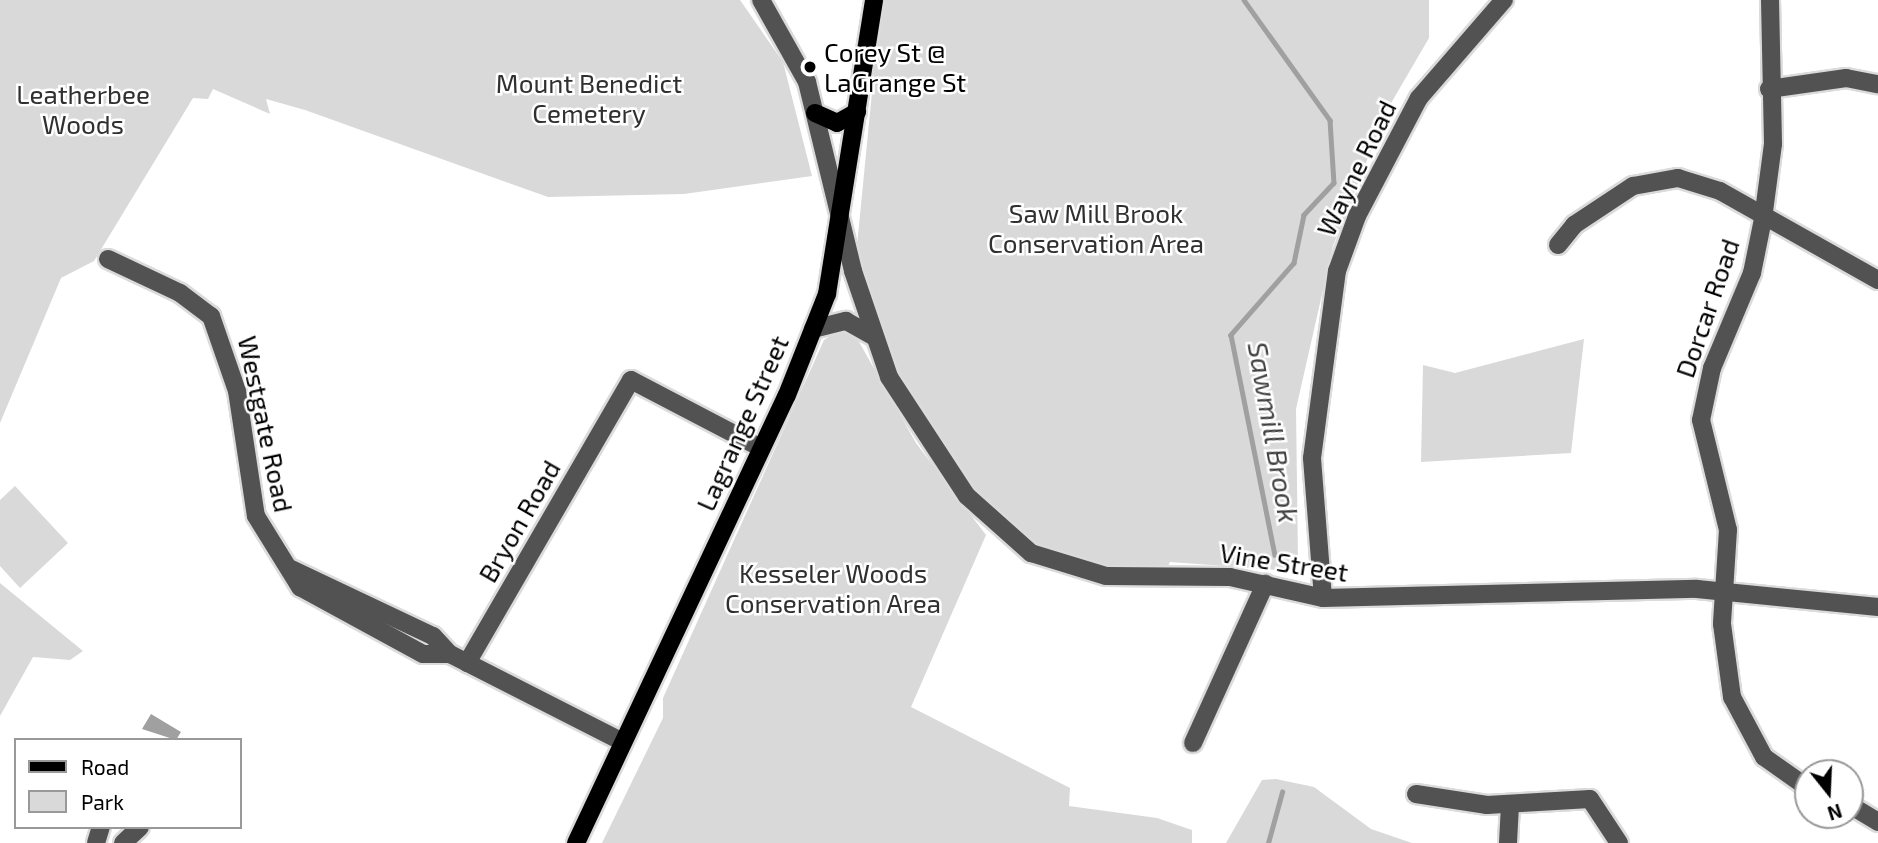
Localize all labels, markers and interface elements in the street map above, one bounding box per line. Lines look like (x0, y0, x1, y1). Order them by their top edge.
place label: Corey St @ LaGrange St (824, 36, 966, 98)
marker: Corey St @ LaGrange St (802, 59, 818, 75)
park label: Mount Benedict Cemetery (496, 67, 682, 128)
park label: Leatherbee Woods (16, 78, 150, 140)
street label: Wayne Road (1310, 95, 1402, 241)
park label: Saw Mill Brook Conservation Area (988, 197, 1204, 258)
street label: Dorcar Road (1669, 234, 1745, 382)
street label: Lagrange Street (689, 331, 795, 515)
street label: Westgate Road (232, 333, 300, 515)
water label: Sawmill Brook (1241, 339, 1307, 525)
street label: Bryon Road (472, 454, 566, 588)
street label: Vine Street (1218, 536, 1350, 588)
park label: Kesseler Woods Conservation Area (725, 557, 941, 618)
legend (14, 738, 242, 829)
text: Road (81, 754, 129, 779)
north arrow (1794, 759, 1864, 829)
text: Park (81, 789, 124, 814)
text: N (1825, 799, 1845, 826)

